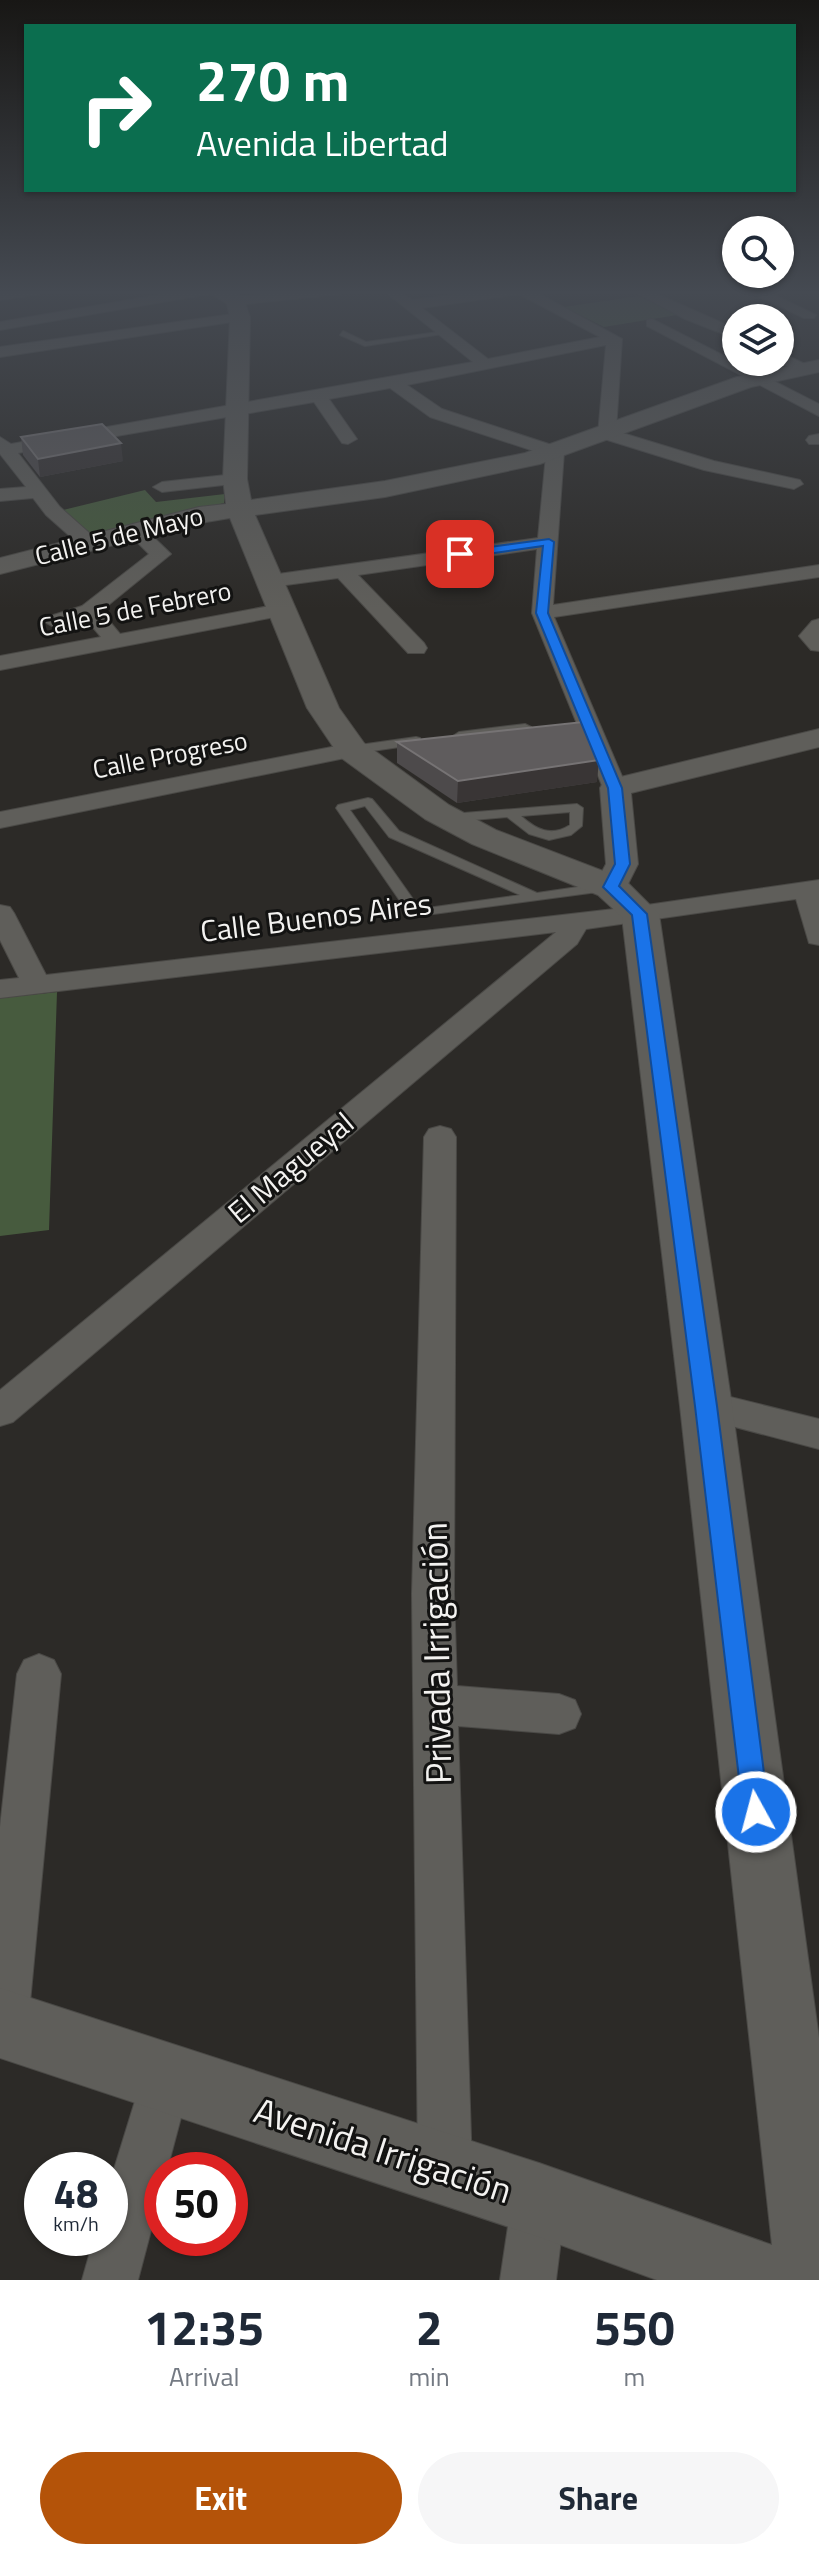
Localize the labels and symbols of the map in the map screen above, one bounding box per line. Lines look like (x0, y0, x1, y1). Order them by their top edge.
street label: Calle 5 de Mayo (31, 496, 207, 575)
pin (426, 520, 494, 588)
street label: Calle 5 de Febrero (35, 571, 234, 646)
street label: Calle Progreso (89, 720, 251, 789)
street label: Calle Buenos Aires (198, 880, 434, 954)
street label: El Magueyal (217, 1101, 364, 1234)
street label: Privada Irrigación (406, 1522, 465, 1784)
position arrow (714, 1770, 798, 1854)
street label: Avenida Irrigación (247, 2082, 519, 2217)
speed limit sign: 50 (144, 2152, 248, 2256)

